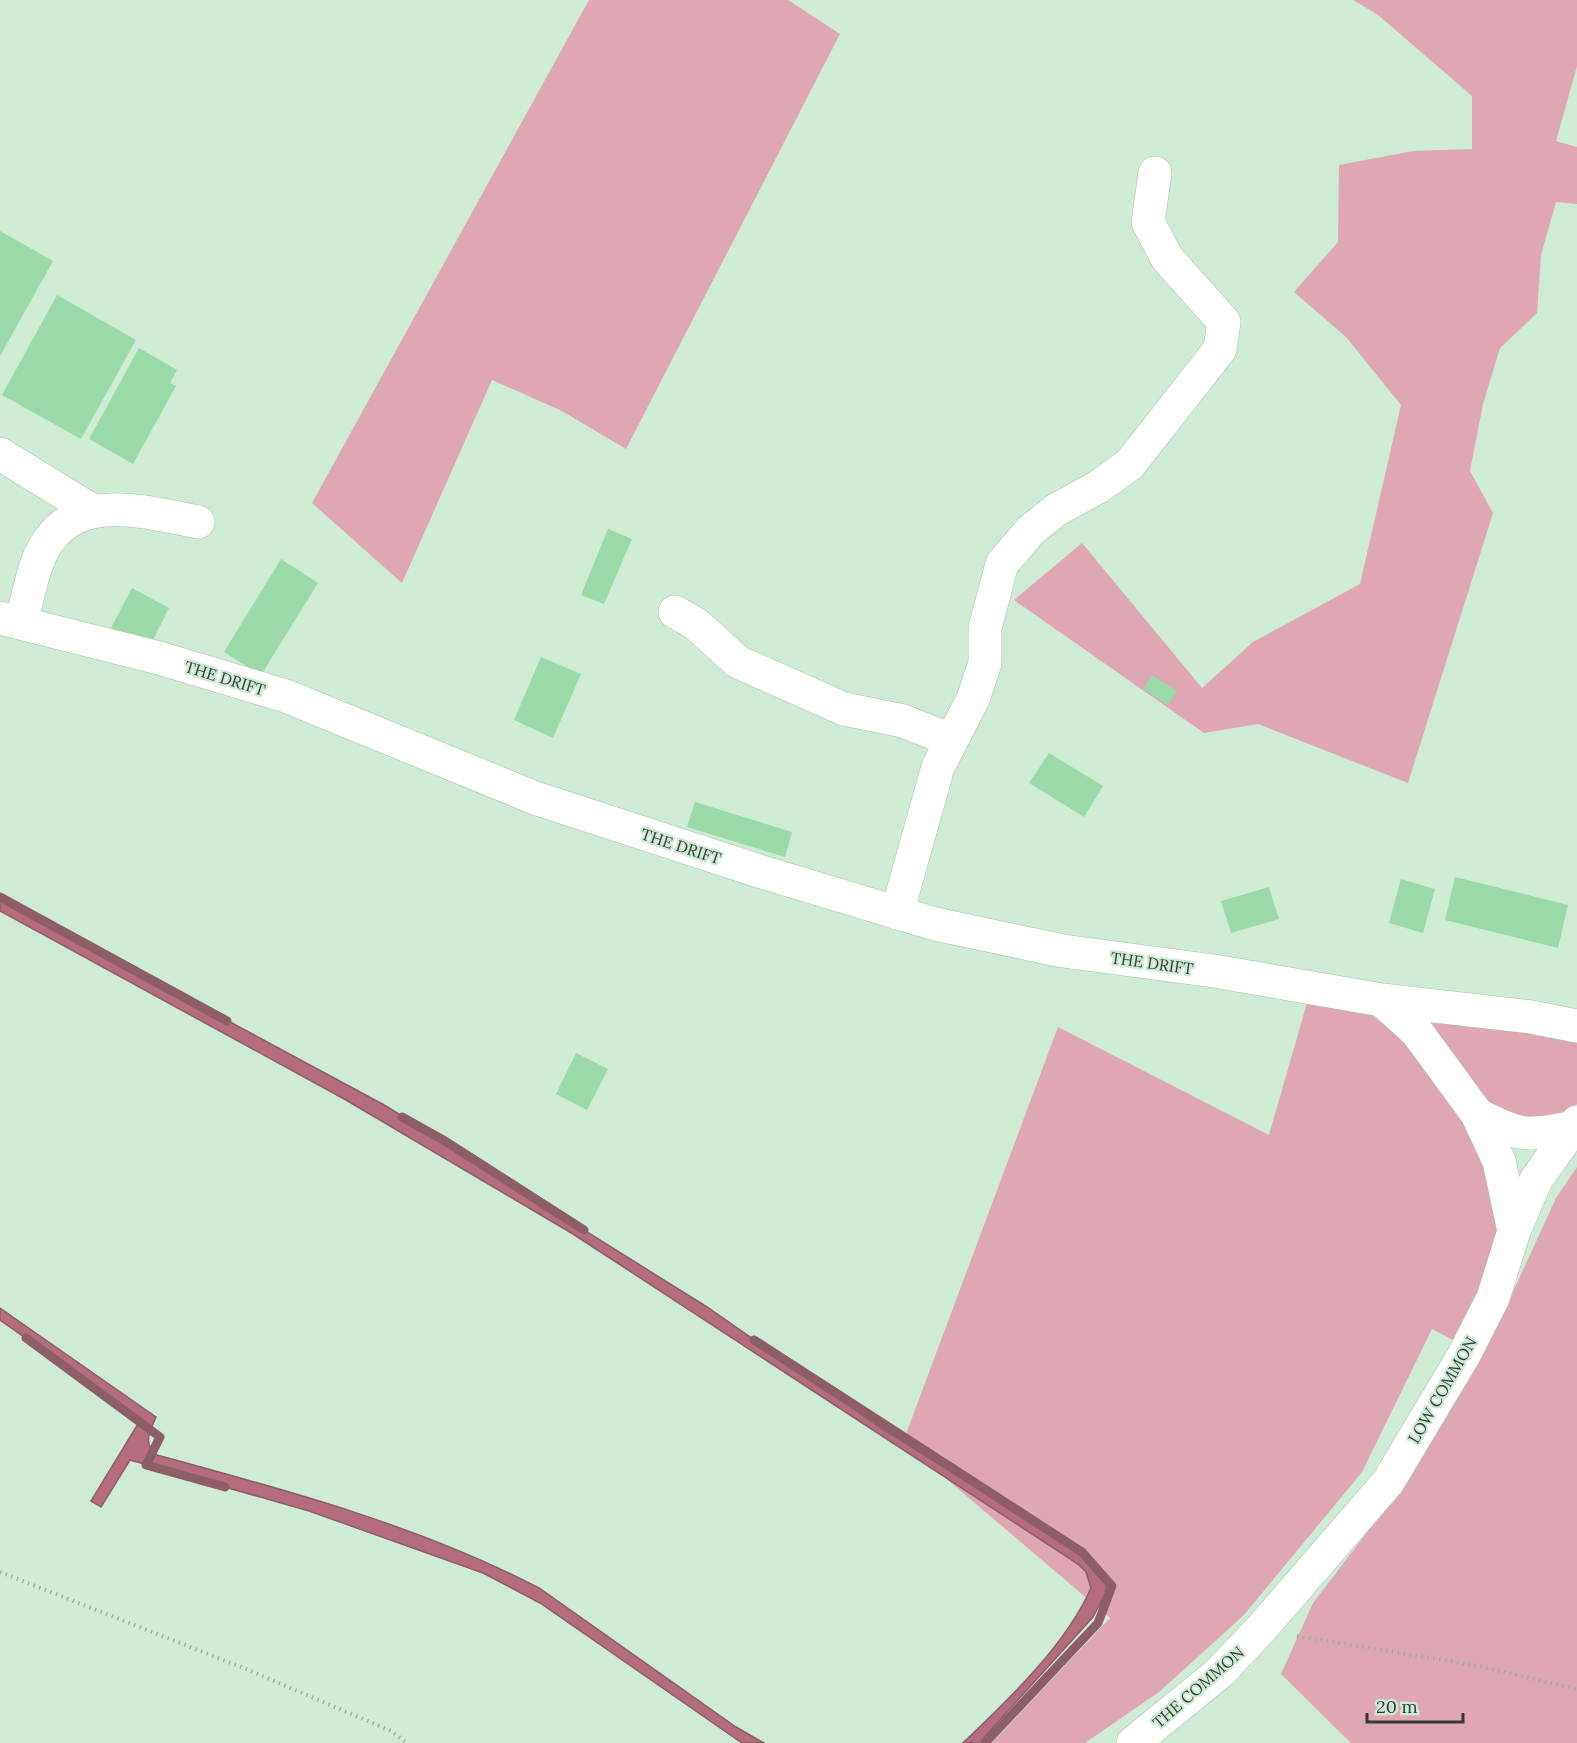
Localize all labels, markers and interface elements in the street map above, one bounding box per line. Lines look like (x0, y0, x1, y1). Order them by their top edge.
street label: THE DRIFT (182, 656, 268, 700)
street label: THE DRIFT (638, 824, 724, 868)
street label: THE DRIFT (1109, 947, 1195, 979)
street label: LOW COMMON (1403, 1333, 1481, 1447)
street label: THE COMMON (1148, 1642, 1248, 1732)
scale bar (1367, 1686, 1463, 1724)
text: 20 m (1376, 1695, 1418, 1718)

